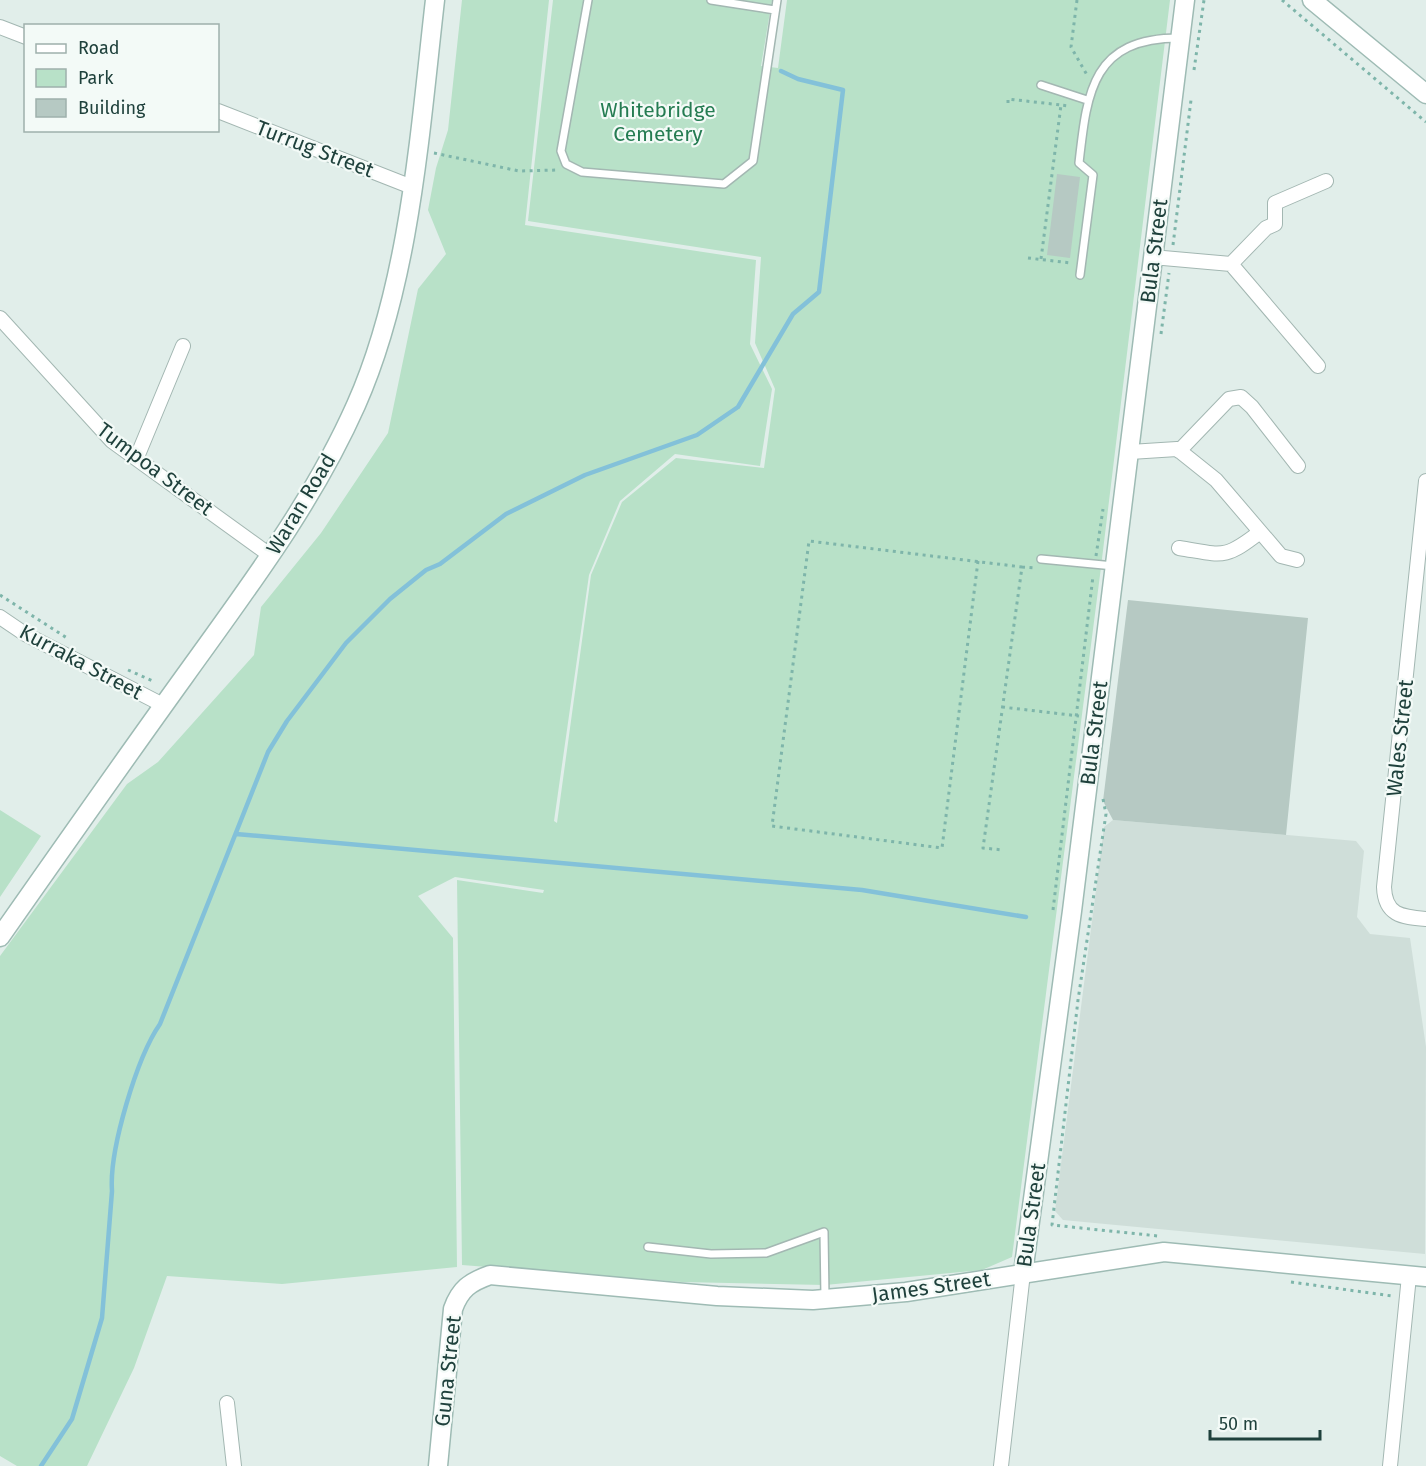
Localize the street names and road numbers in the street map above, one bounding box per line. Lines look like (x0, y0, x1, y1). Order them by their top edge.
street label: Turrug Street (252, 115, 378, 184)
street label: Bula Street (1135, 197, 1173, 305)
street label: Tumpoa Street (92, 417, 219, 521)
street label: Waran Road (261, 449, 341, 559)
street label: Kurraka Street (15, 619, 147, 706)
street label: Wales Street (1381, 678, 1419, 798)
street label: Bula Street (1075, 679, 1113, 787)
street label: Bula Street (1011, 1161, 1051, 1269)
street label: James Street (870, 1266, 992, 1308)
street label: Guna Street (429, 1314, 467, 1428)

